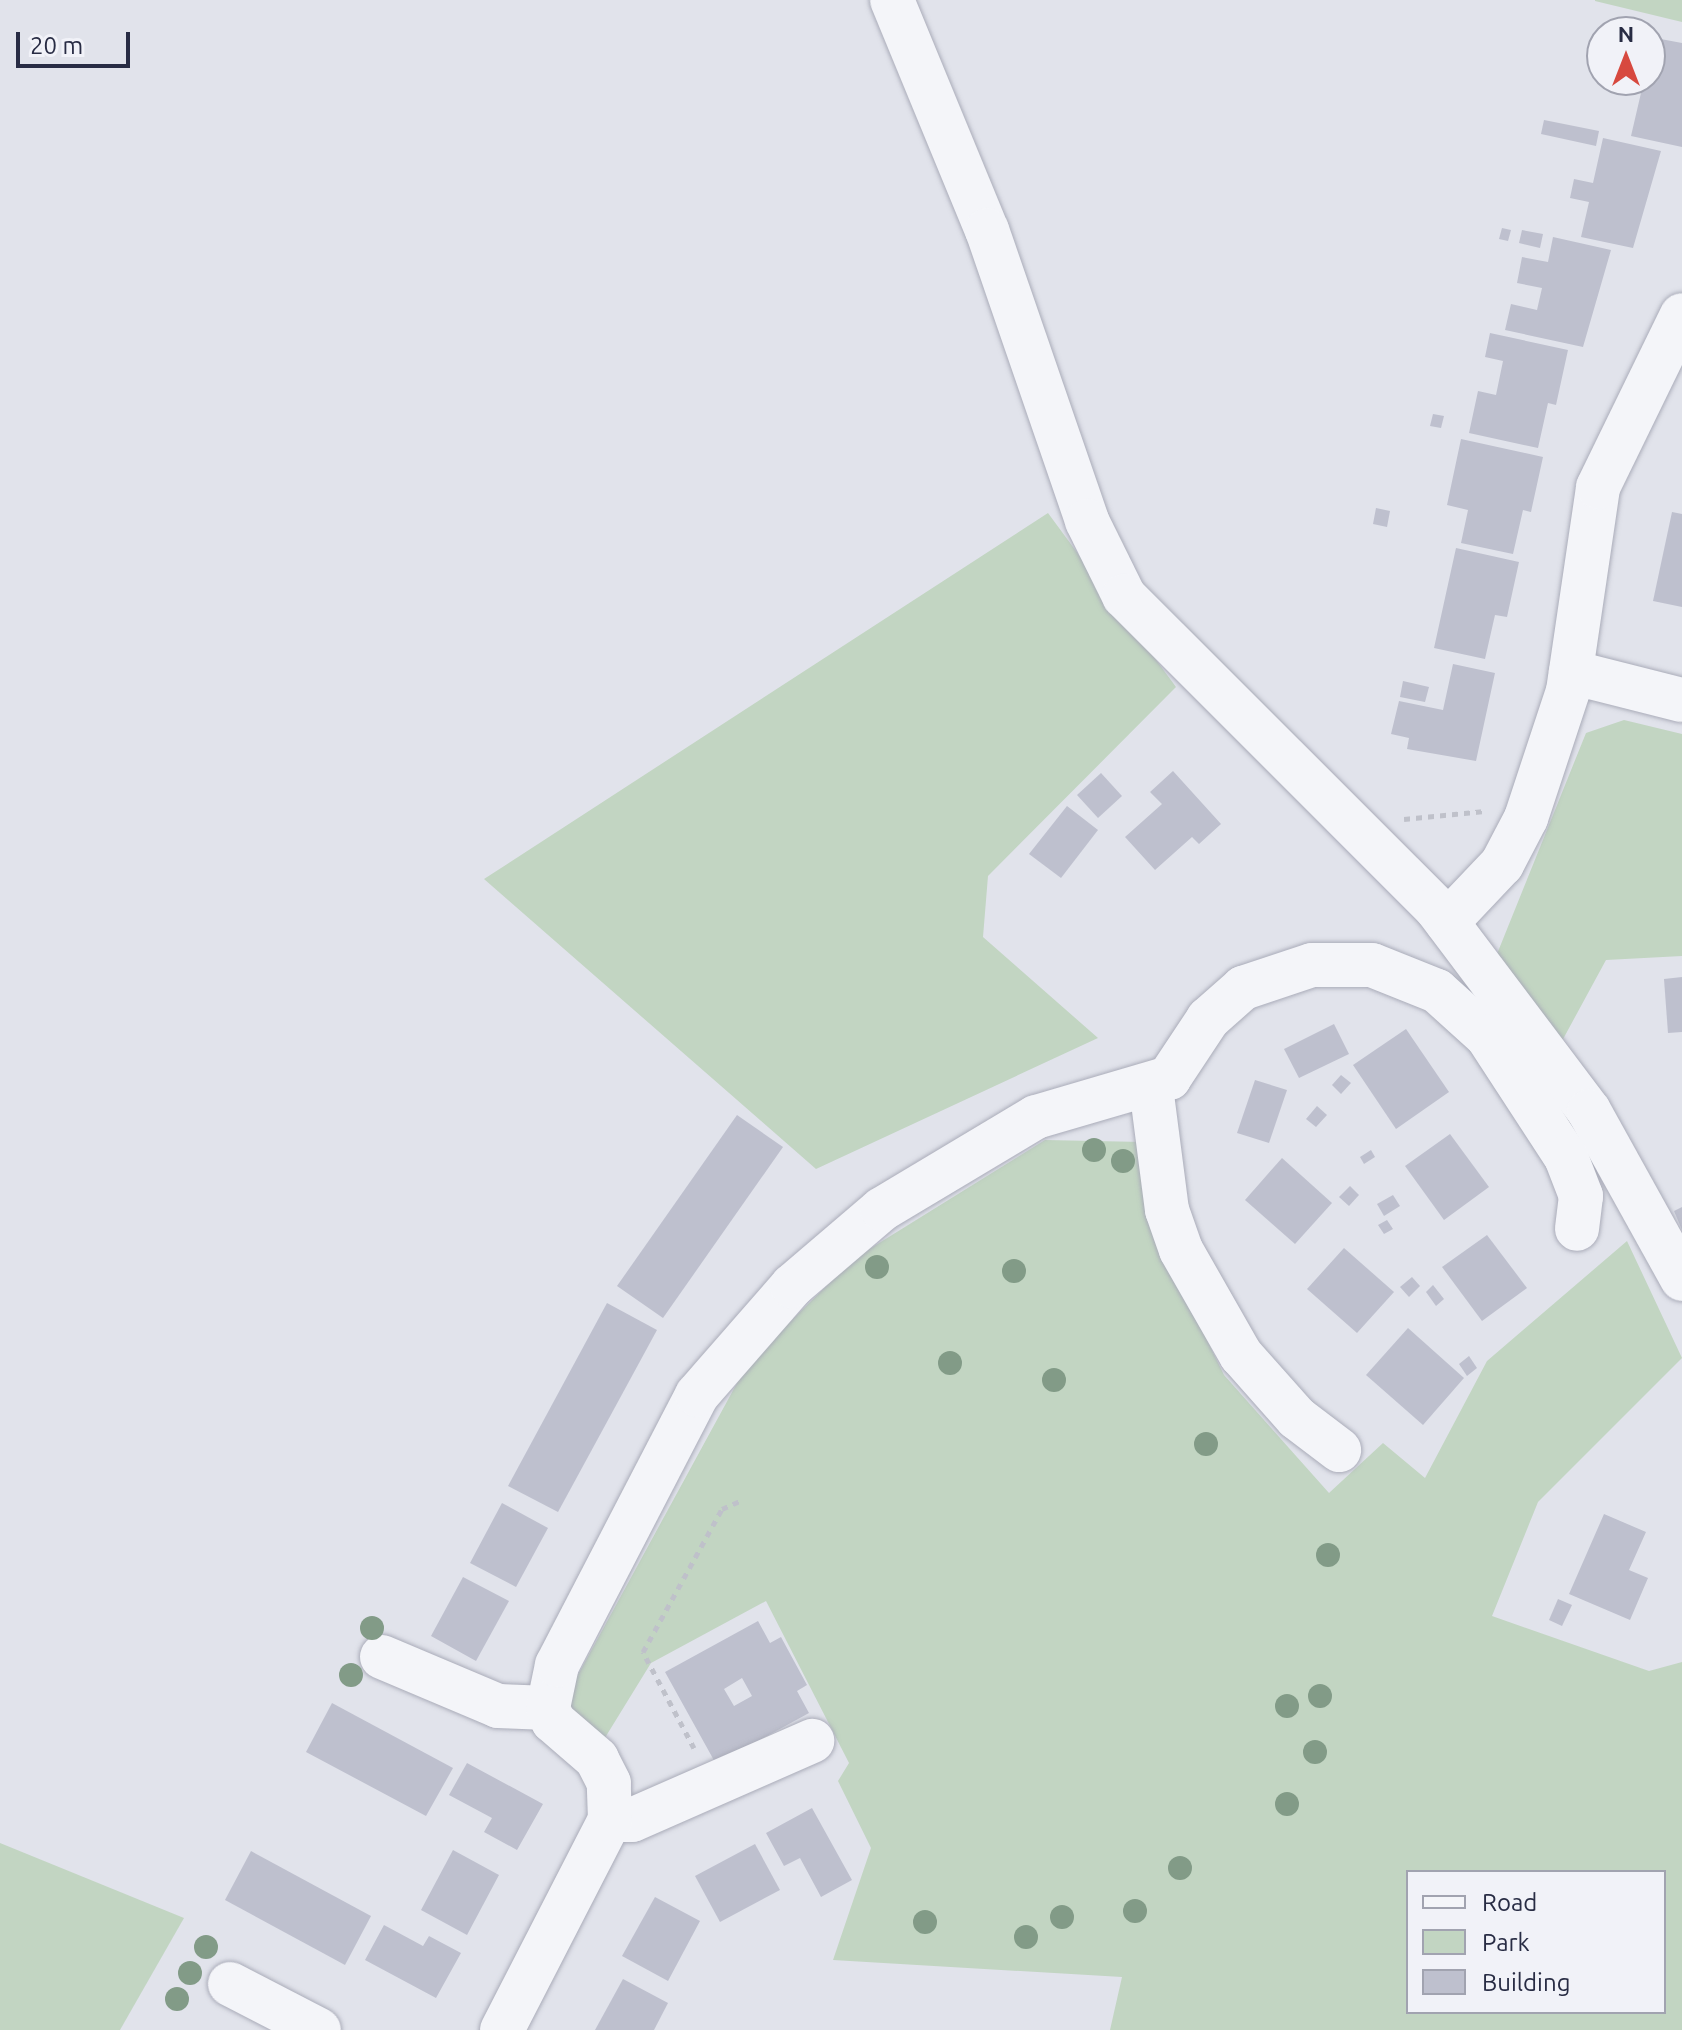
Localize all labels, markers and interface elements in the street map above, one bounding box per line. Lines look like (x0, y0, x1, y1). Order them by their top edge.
scale bar (20, 16, 134, 66)
north arrow (1586, 16, 1666, 96)
text: N (1618, 21, 1634, 46)
text: 20 m (30, 32, 83, 59)
legend (1406, 1870, 1666, 2014)
text: Road (1482, 1889, 1537, 1916)
text: Park (1482, 1929, 1530, 1956)
text: Building (1482, 1969, 1570, 1996)

